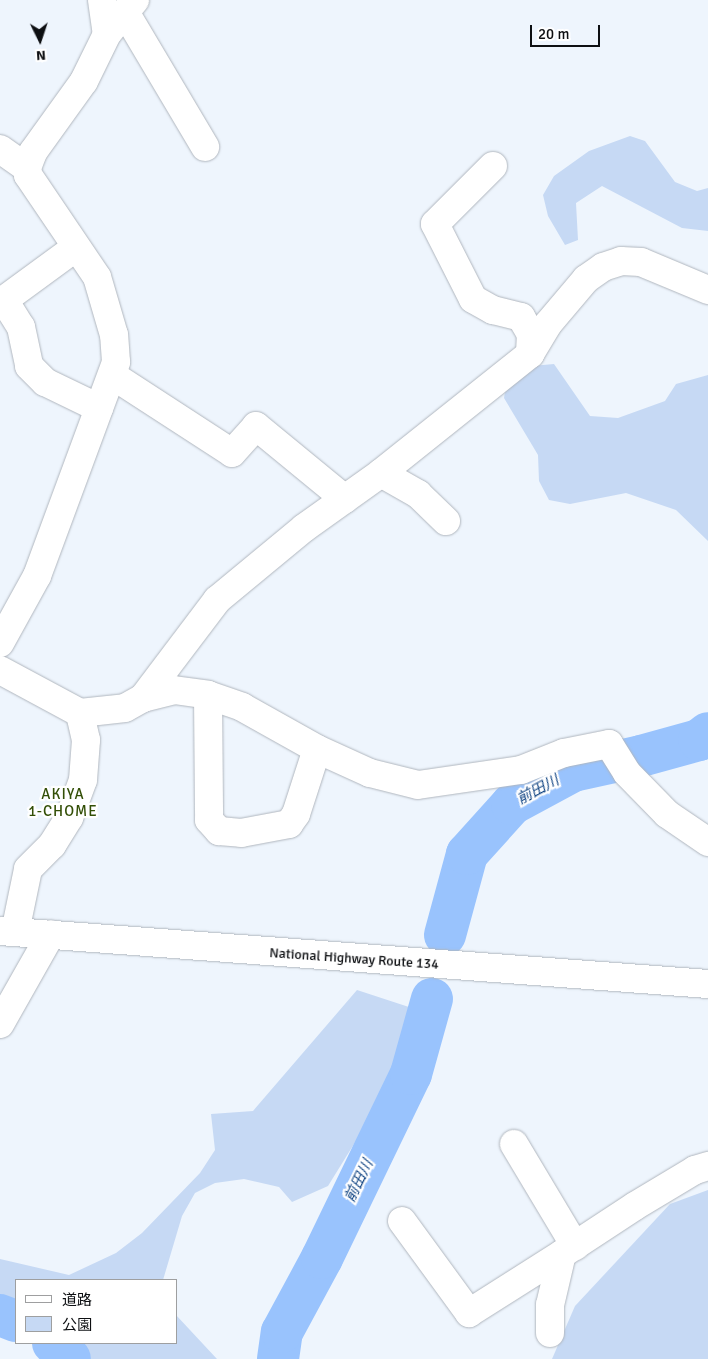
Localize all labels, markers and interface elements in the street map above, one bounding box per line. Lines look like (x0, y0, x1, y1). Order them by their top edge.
north arrow (15, 15, 65, 65)
scale bar (533, 15, 603, 47)
text: 20 m (538, 25, 569, 43)
text: N (36, 47, 47, 64)
water label: 前田川 (514, 771, 562, 809)
district label: AKIYA 1-CHOME (27, 785, 99, 820)
street label: National Highway Route 134 (269, 945, 439, 973)
water label: 前田川 (341, 1157, 377, 1205)
legend (15, 1279, 178, 1344)
text: 道路 (62, 1291, 92, 1309)
text: 公園 (62, 1316, 92, 1334)

